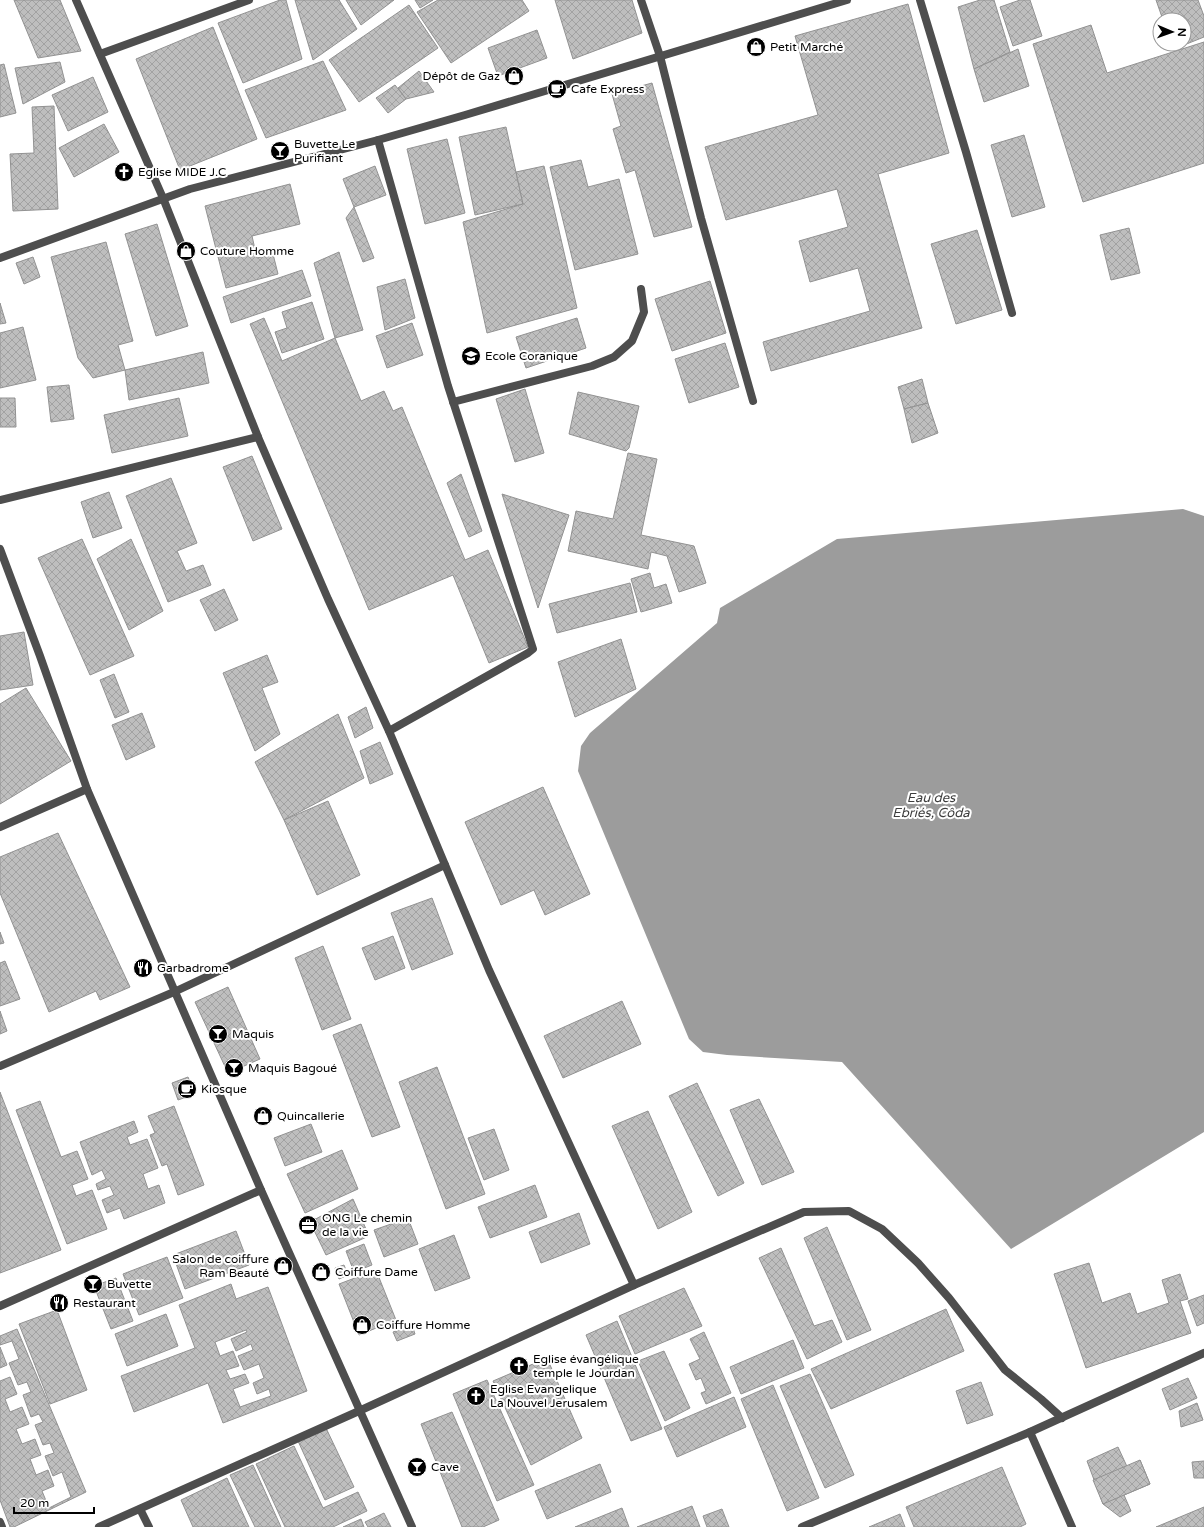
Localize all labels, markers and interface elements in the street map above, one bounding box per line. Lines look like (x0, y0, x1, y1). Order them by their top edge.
north arrow (1152, 12, 1192, 52)
text: N (1175, 28, 1188, 37)
shop icon: Petit Marché (745, 36, 767, 58)
place label: Petit Marché (770, 40, 843, 54)
shop icon: Dépôt de Gaz (503, 65, 525, 87)
place label: Dépôt de Gaz (423, 69, 500, 83)
cafe icon: Cafe Express (546, 78, 568, 100)
place label: Cafe Express (571, 82, 645, 96)
place label: Buvette Le Purifiant (294, 137, 356, 165)
bar icon: Buvette Le Purifiant (269, 140, 291, 162)
church icon: Eglise MIDE J.C (113, 161, 135, 183)
place label: Eglise MIDE J.C (138, 165, 226, 179)
shop icon: Couture Homme (175, 240, 197, 262)
place label: Couture Homme (200, 244, 294, 258)
school or university icon: Ecole Coranique (460, 345, 482, 367)
place label: Ecole Coranique (485, 349, 578, 363)
water label: Eau des Ebriés, Côda (892, 790, 970, 821)
restaurant icon: Garbadrome (132, 957, 154, 979)
place label: Garbadrome (157, 961, 229, 975)
bar icon: Maquis (207, 1023, 229, 1045)
place label: Maquis (232, 1027, 274, 1041)
bar icon: Maquis Bagoué (223, 1057, 245, 1079)
place label: Maquis Bagoué (248, 1061, 337, 1075)
cafe icon: Kiosque (176, 1078, 198, 1100)
place label: Kiosque (201, 1082, 247, 1096)
shop icon: Quincallerie (252, 1105, 274, 1127)
place label: Quincallerie (277, 1109, 345, 1123)
place label: ONG Le chemin de la vie (322, 1211, 412, 1239)
office icon: ONG Le chemin de la vie (297, 1214, 319, 1236)
place label: Salon de coiffure Ram Beauté (172, 1252, 269, 1280)
shop icon: Salon de coiffure Ram Beauté (272, 1255, 294, 1277)
shop icon: Coiffure Dame (310, 1261, 332, 1283)
place label: Coiffure Dame (335, 1265, 418, 1279)
bar icon: Buvette (82, 1273, 104, 1295)
place label: Buvette (107, 1277, 152, 1291)
restaurant icon: Restaurant (48, 1292, 70, 1314)
place label: Restaurant (73, 1296, 136, 1310)
shop icon: Coiffure Homme (351, 1314, 373, 1336)
place label: Coiffure Homme (376, 1318, 471, 1332)
place label: Eglise évangélique temple le Jourdan (533, 1352, 639, 1380)
church icon: Eglise évangélique temple le Jourdan (508, 1355, 530, 1377)
place label: Eglise Evangelique La Nouvel Jerusalem (490, 1382, 608, 1410)
church icon: Eglise Evangelique La Nouvel Jerusalem (465, 1385, 487, 1407)
bar icon: Cave (406, 1456, 428, 1478)
place label: Cave (431, 1460, 459, 1474)
scale bar (14, 1489, 94, 1515)
text: 20 m (20, 1496, 49, 1510)

